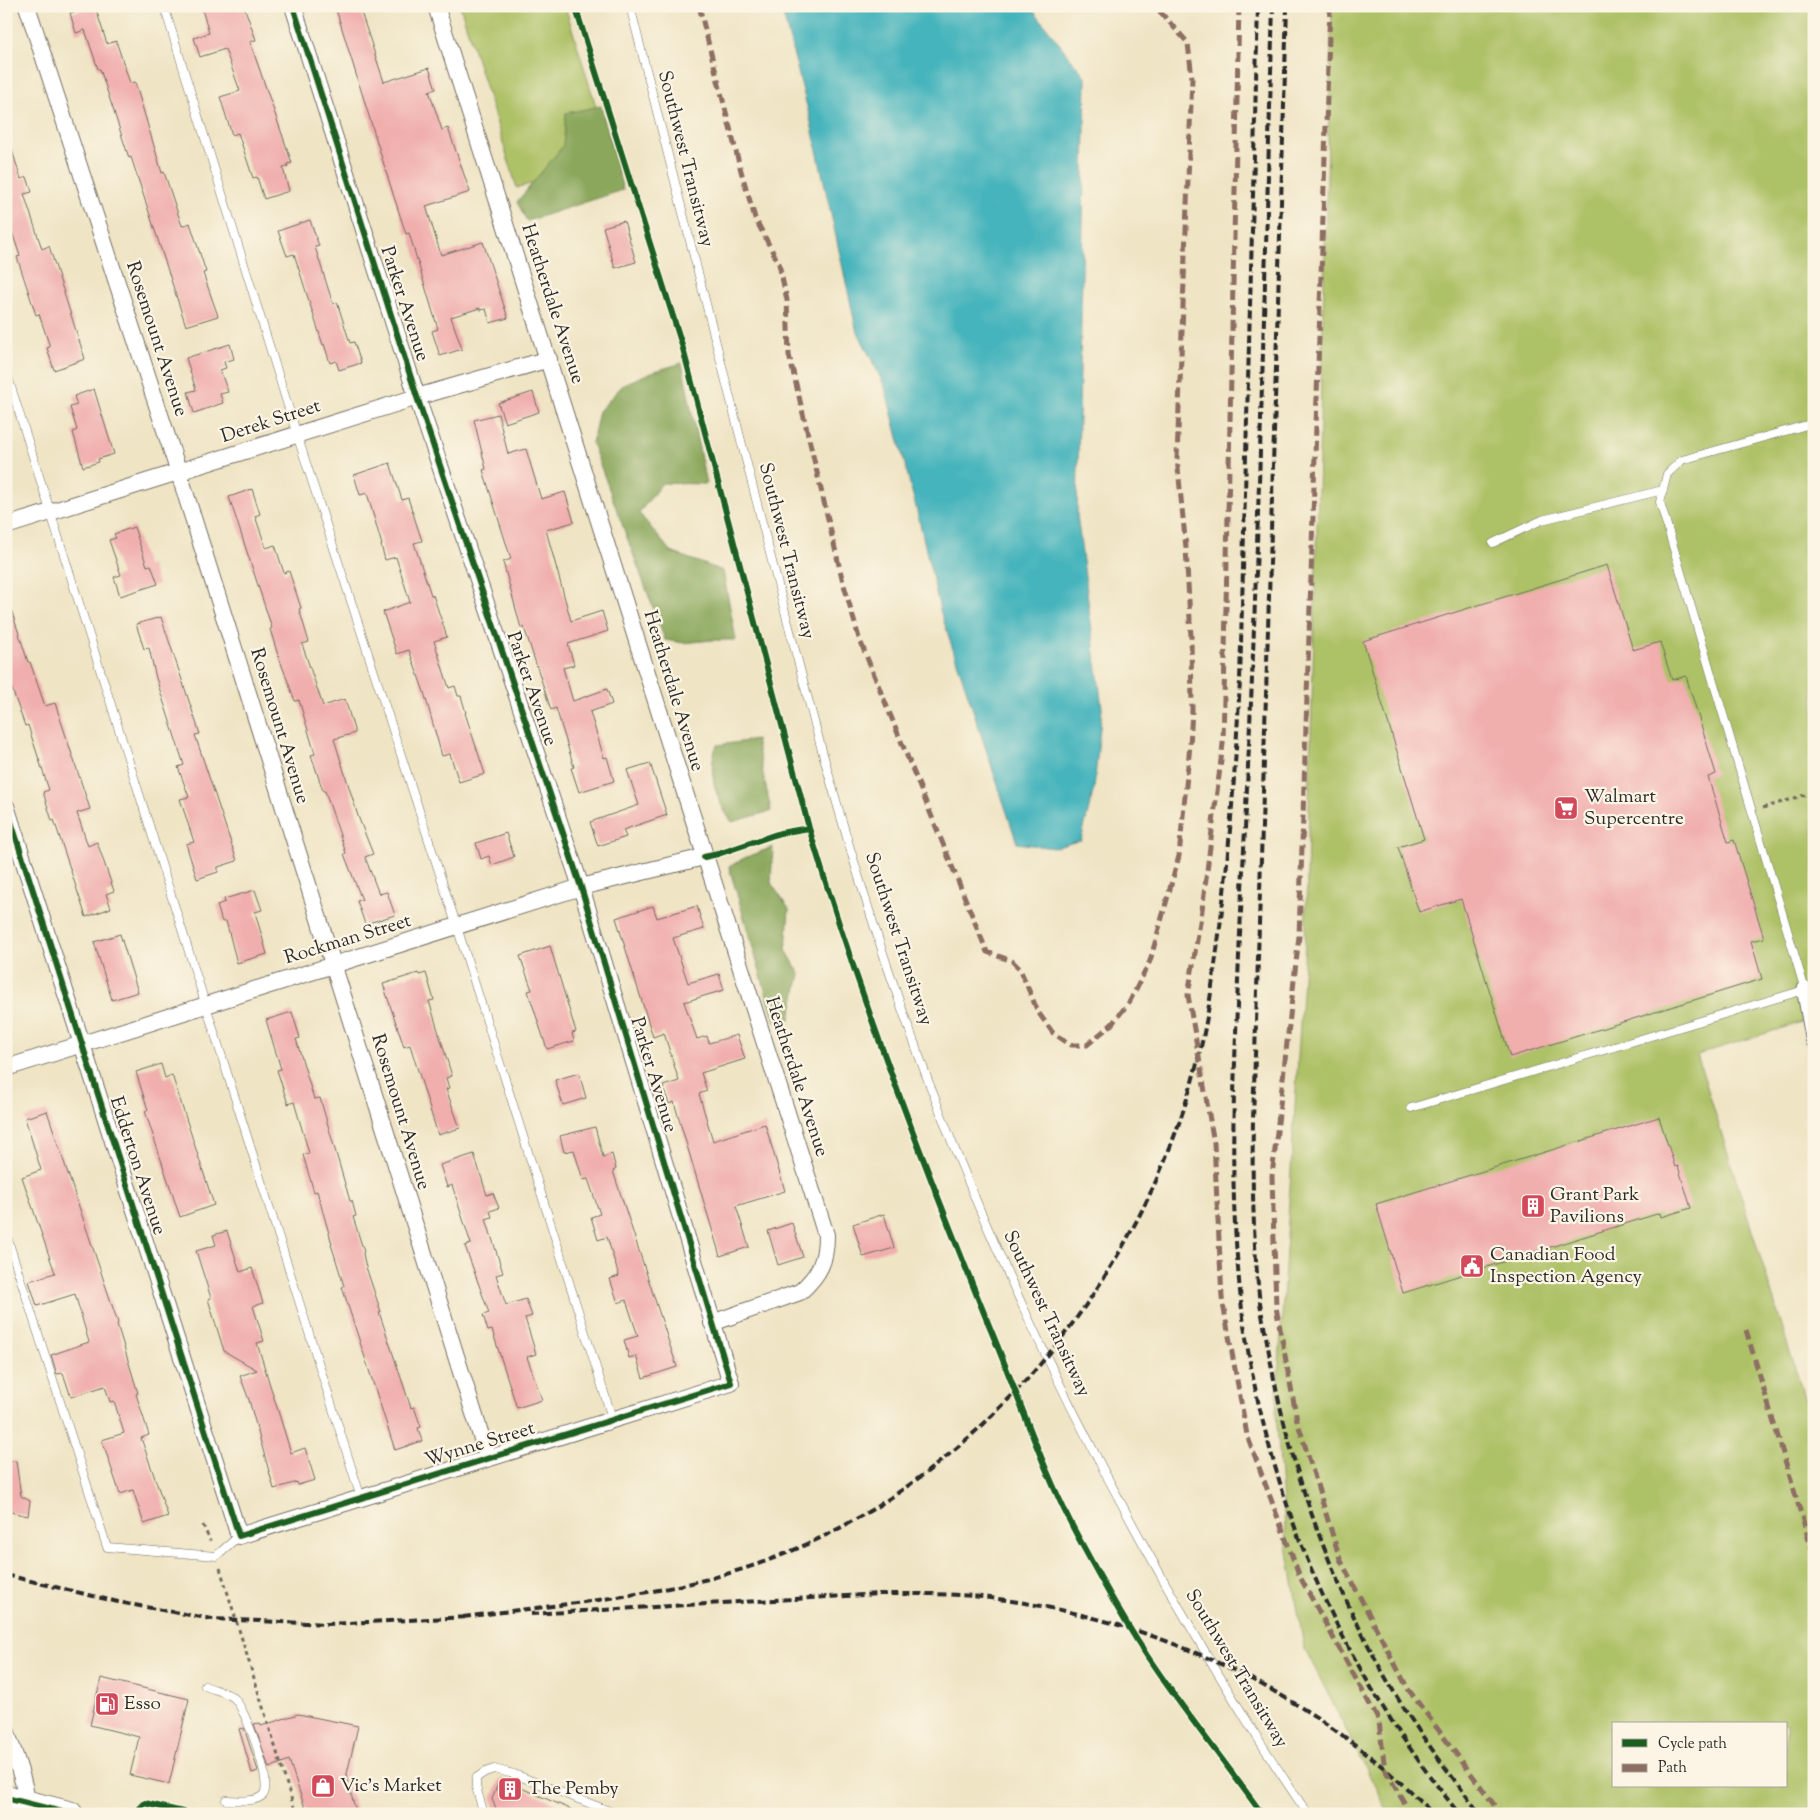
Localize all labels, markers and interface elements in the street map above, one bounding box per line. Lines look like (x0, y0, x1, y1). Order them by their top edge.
street label: Southwest Transitway (650, 68, 720, 251)
street label: Heatherdale Avenue (513, 220, 591, 388)
street label: Parker Avenue (373, 243, 435, 365)
street label: Rosemount Avenue (118, 258, 194, 420)
street label: Derek Street (218, 393, 325, 451)
street label: Southwest Transitway (751, 460, 821, 643)
street label: Heatherdale Avenue (636, 607, 710, 775)
street label: Parker Avenue (499, 628, 563, 750)
street label: Rosemount Avenue (242, 645, 316, 807)
place label: Walmart Supercentre (1584, 784, 1684, 833)
supermarket icon: Walmart Supercentre (1553, 795, 1579, 821)
street label: Southwest Transitway (857, 849, 939, 1030)
street label: Rockman Street (281, 908, 415, 972)
street label: Heatherdale Avenue (757, 993, 835, 1161)
street label: Parker Avenue (623, 1014, 683, 1136)
street label: Rosemount Avenue (363, 1031, 437, 1193)
street label: Edderton Avenue (102, 1093, 172, 1239)
place label: Grant Park Pavilions (1550, 1182, 1640, 1231)
building icon: Grant Park Pavilions (1520, 1193, 1546, 1219)
street label: Southwest Transitway (996, 1226, 1097, 1402)
place label: Canadian Food Inspection Agency (1490, 1242, 1642, 1291)
public building icon: Canadian Food Inspection Agency (1459, 1253, 1485, 1279)
street label: Wynne Street (422, 1415, 539, 1475)
street label: Southwest Transitway (1178, 1585, 1294, 1754)
fuel station icon: Esso (94, 1691, 120, 1717)
place label: Esso (124, 1691, 161, 1718)
legend (1612, 1722, 1788, 1788)
text: Cycle path (1658, 1734, 1727, 1755)
text: Path (1658, 1758, 1687, 1779)
shop icon: Vic’s Market (310, 1773, 336, 1799)
place label: Vic’s Market (340, 1773, 442, 1800)
building icon: The Pemby (497, 1776, 523, 1802)
place label: The Pemby (528, 1776, 619, 1803)

